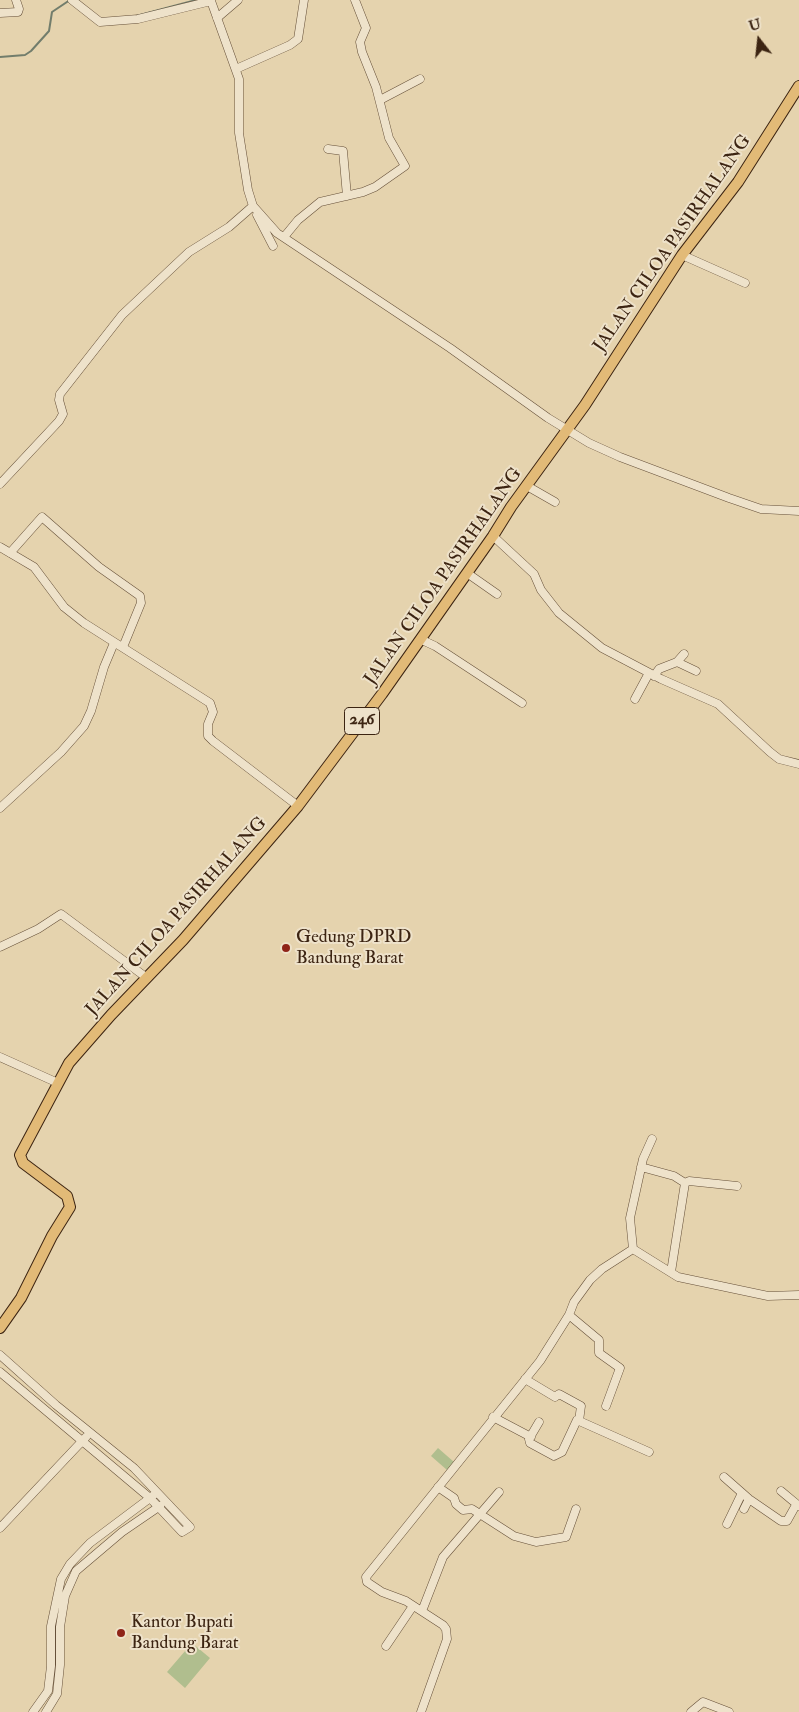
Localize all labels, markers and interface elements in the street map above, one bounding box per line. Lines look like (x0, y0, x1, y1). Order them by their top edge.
north arrow (734, 15, 784, 65)
text: U (747, 15, 763, 35)
street label: JALAN CILOA PASIRHALANG (590, 131, 756, 357)
street label: JALAN CILOA PASIRHALANG (361, 464, 527, 690)
road number: 246 (344, 708, 380, 734)
street label: JALAN CILOA PASIRHALANG (82, 813, 272, 1021)
place label: Gedung DPRD Bandung Barat (296, 927, 411, 970)
marker: Gedung DPRD Bandung Barat (280, 942, 292, 954)
place label: Kantor Bupati Bandung Barat (131, 1612, 239, 1655)
marker: Kantor Bupati Bandung Barat (115, 1627, 127, 1639)

